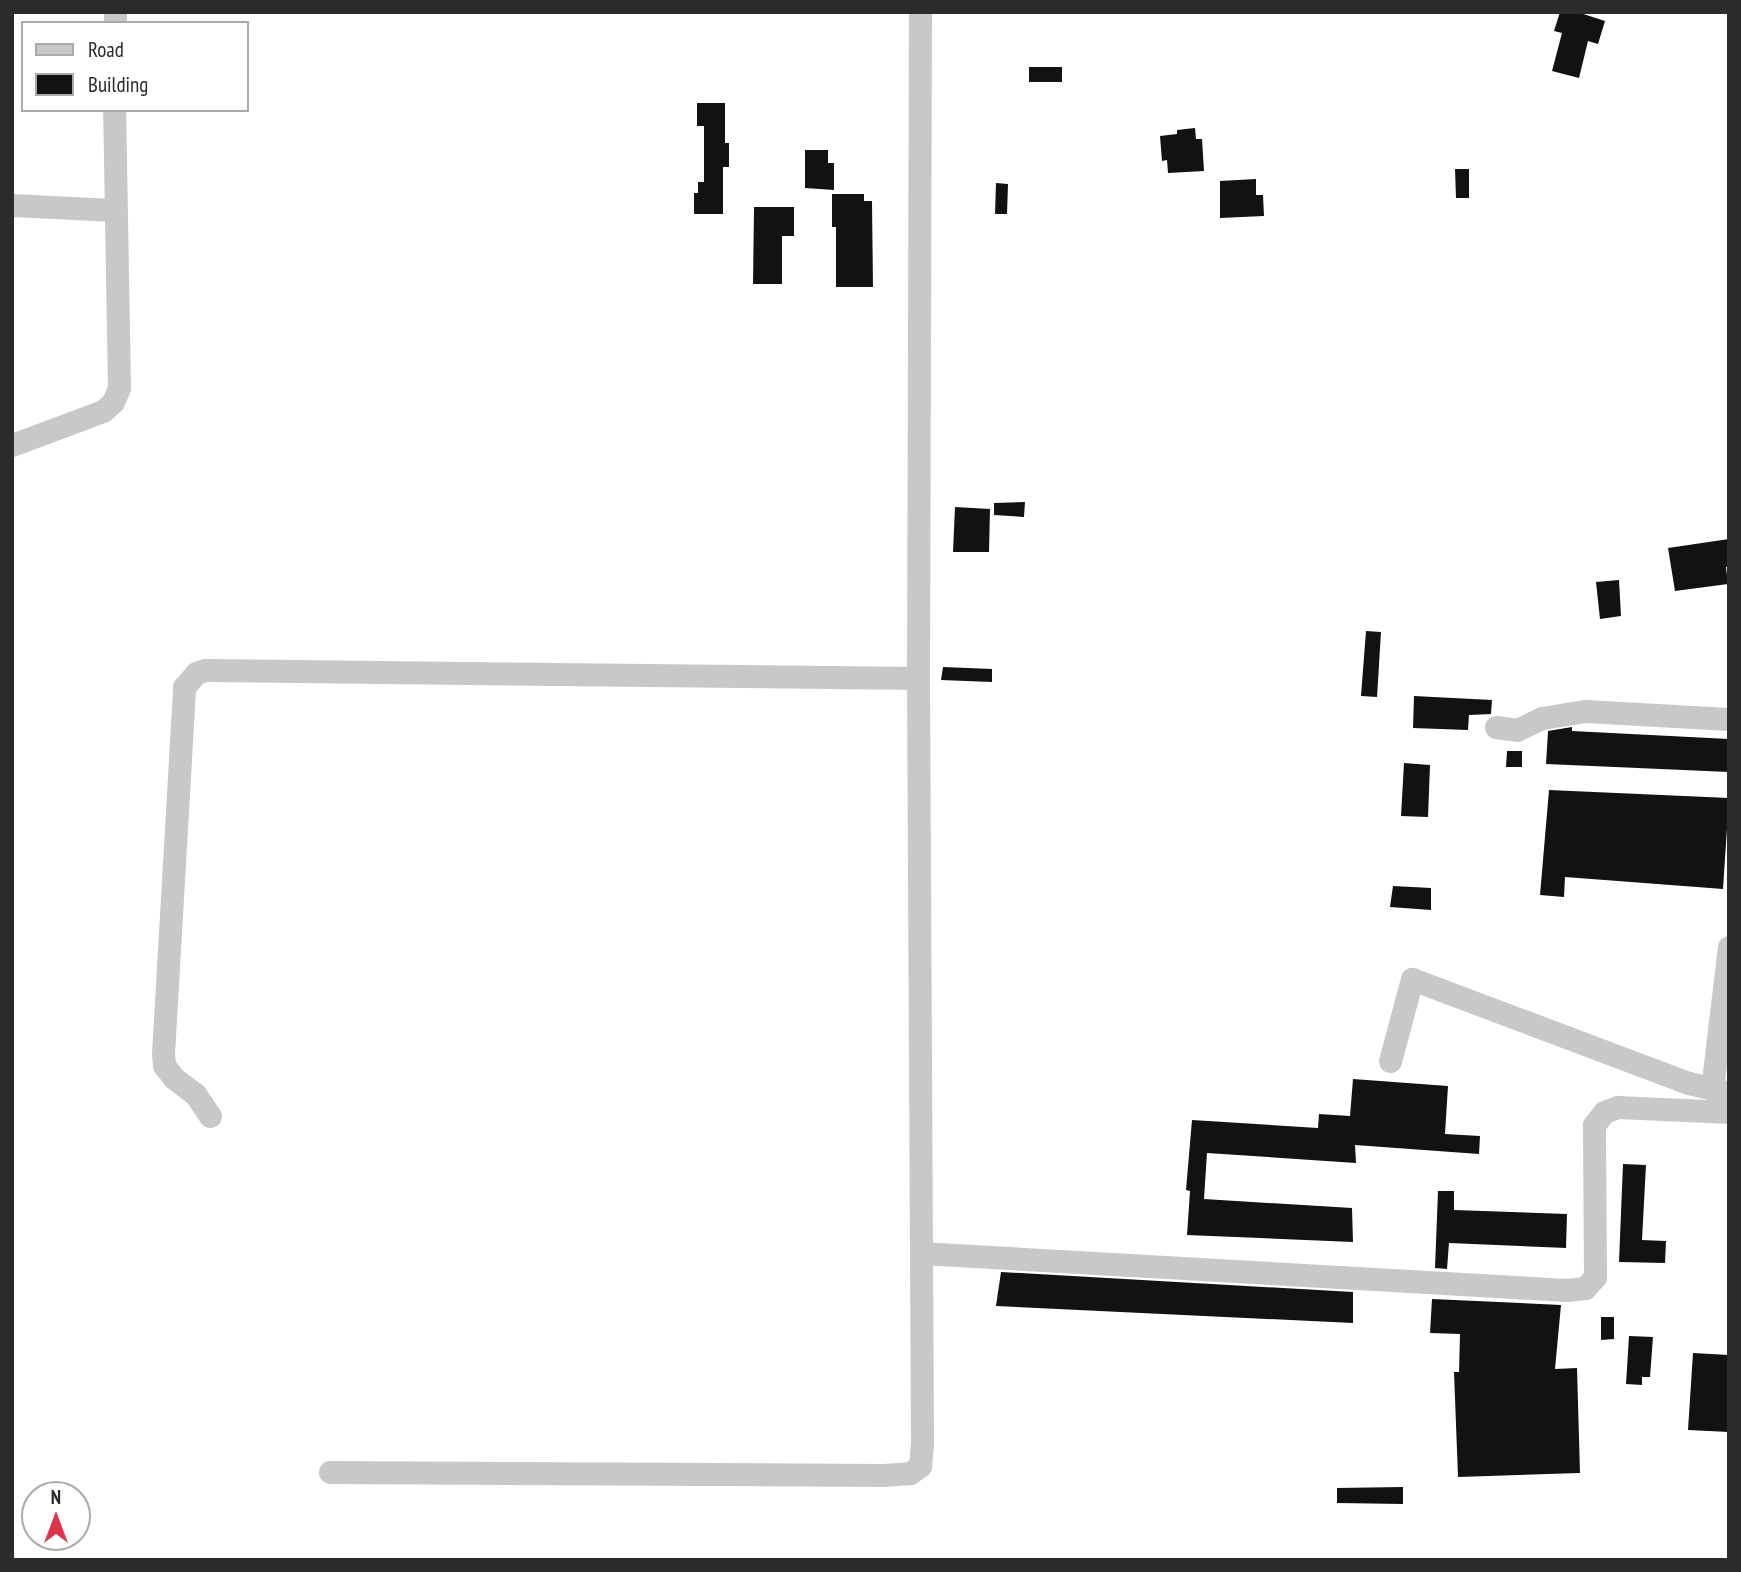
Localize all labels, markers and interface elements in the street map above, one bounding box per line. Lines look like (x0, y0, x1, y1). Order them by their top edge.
legend (21, 21, 248, 112)
text: Road (88, 36, 124, 63)
text: Building (88, 71, 148, 98)
north arrow (21, 1481, 91, 1551)
text: N (51, 1485, 61, 1509)

